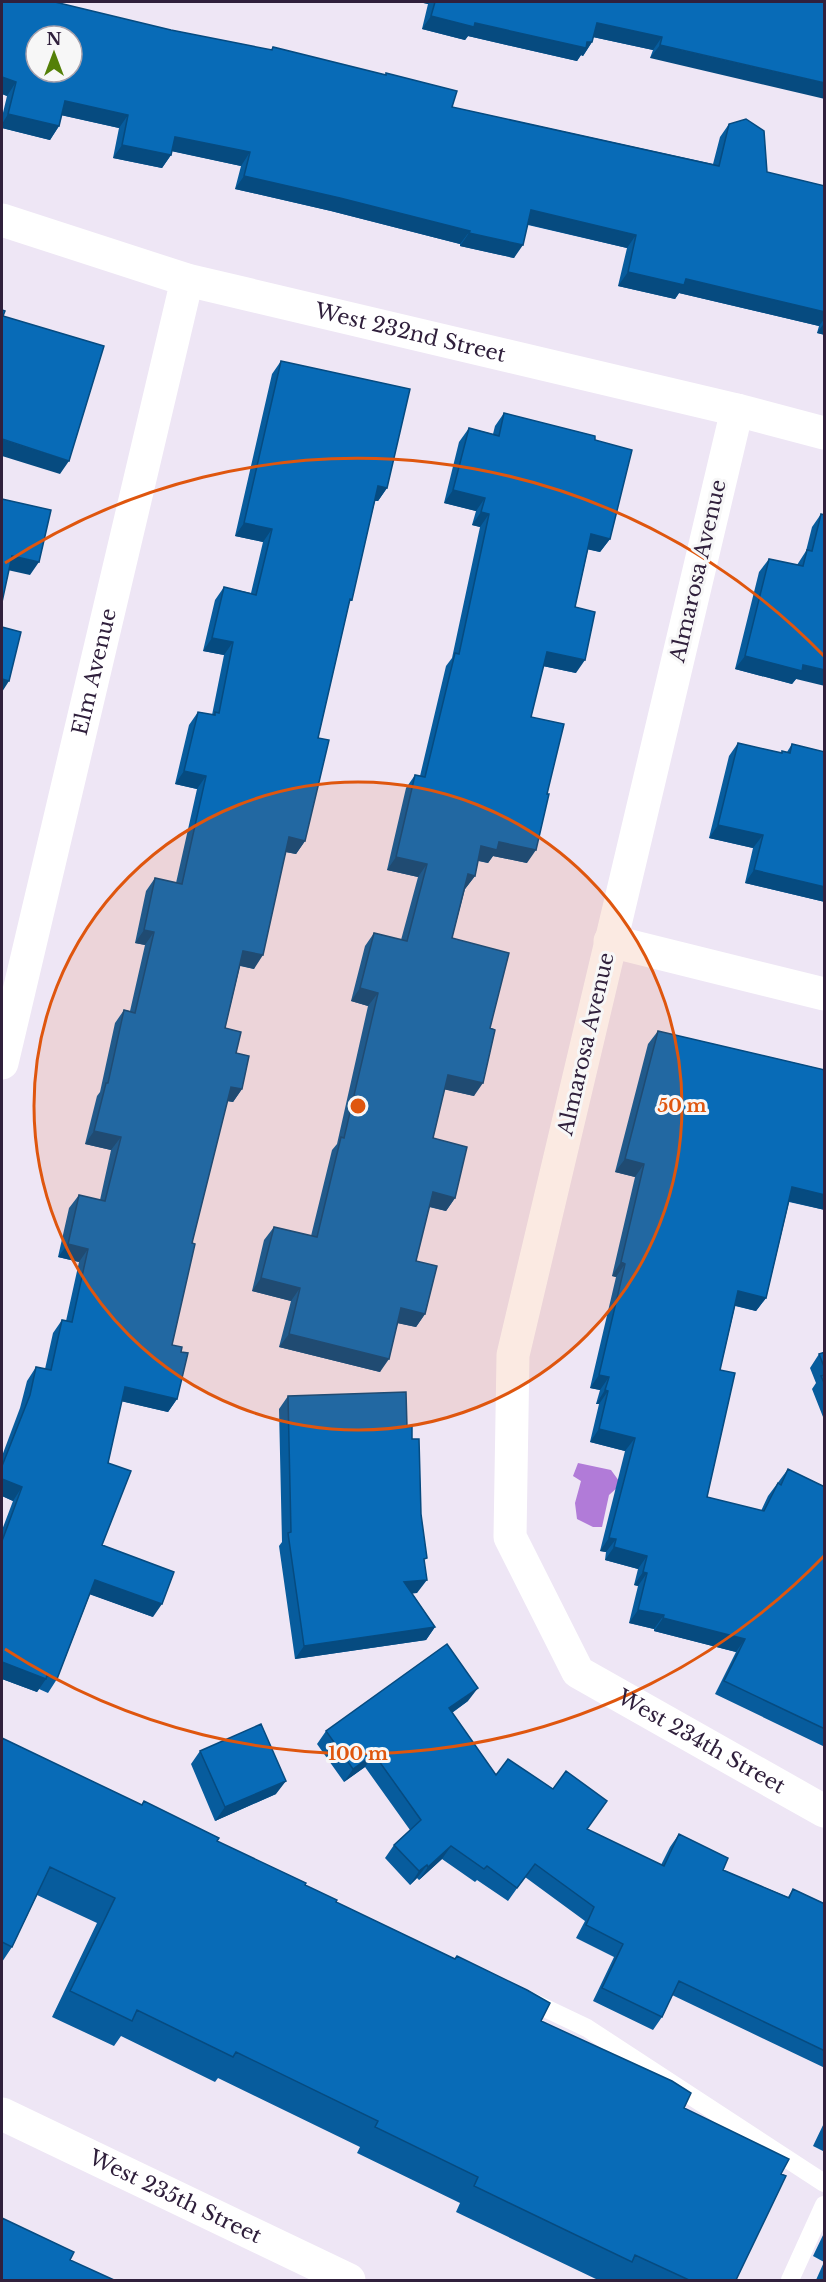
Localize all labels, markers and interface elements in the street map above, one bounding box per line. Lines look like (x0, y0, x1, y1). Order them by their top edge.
north arrow (24, 24, 84, 84)
text: N (46, 29, 62, 49)
street label: West 232nd Street (311, 297, 508, 368)
street label: Almarosa Avenue (664, 477, 732, 666)
street label: Elm Avenue (67, 606, 122, 738)
street label: Almarosa Avenue (552, 950, 620, 1139)
text: 50 m (658, 1095, 707, 1117)
centre of rings (348, 1096, 368, 1116)
street label: West 234th Street (612, 1683, 790, 1799)
text: 100 m (328, 1743, 388, 1765)
street label: West 235th Street (84, 2144, 266, 2249)

